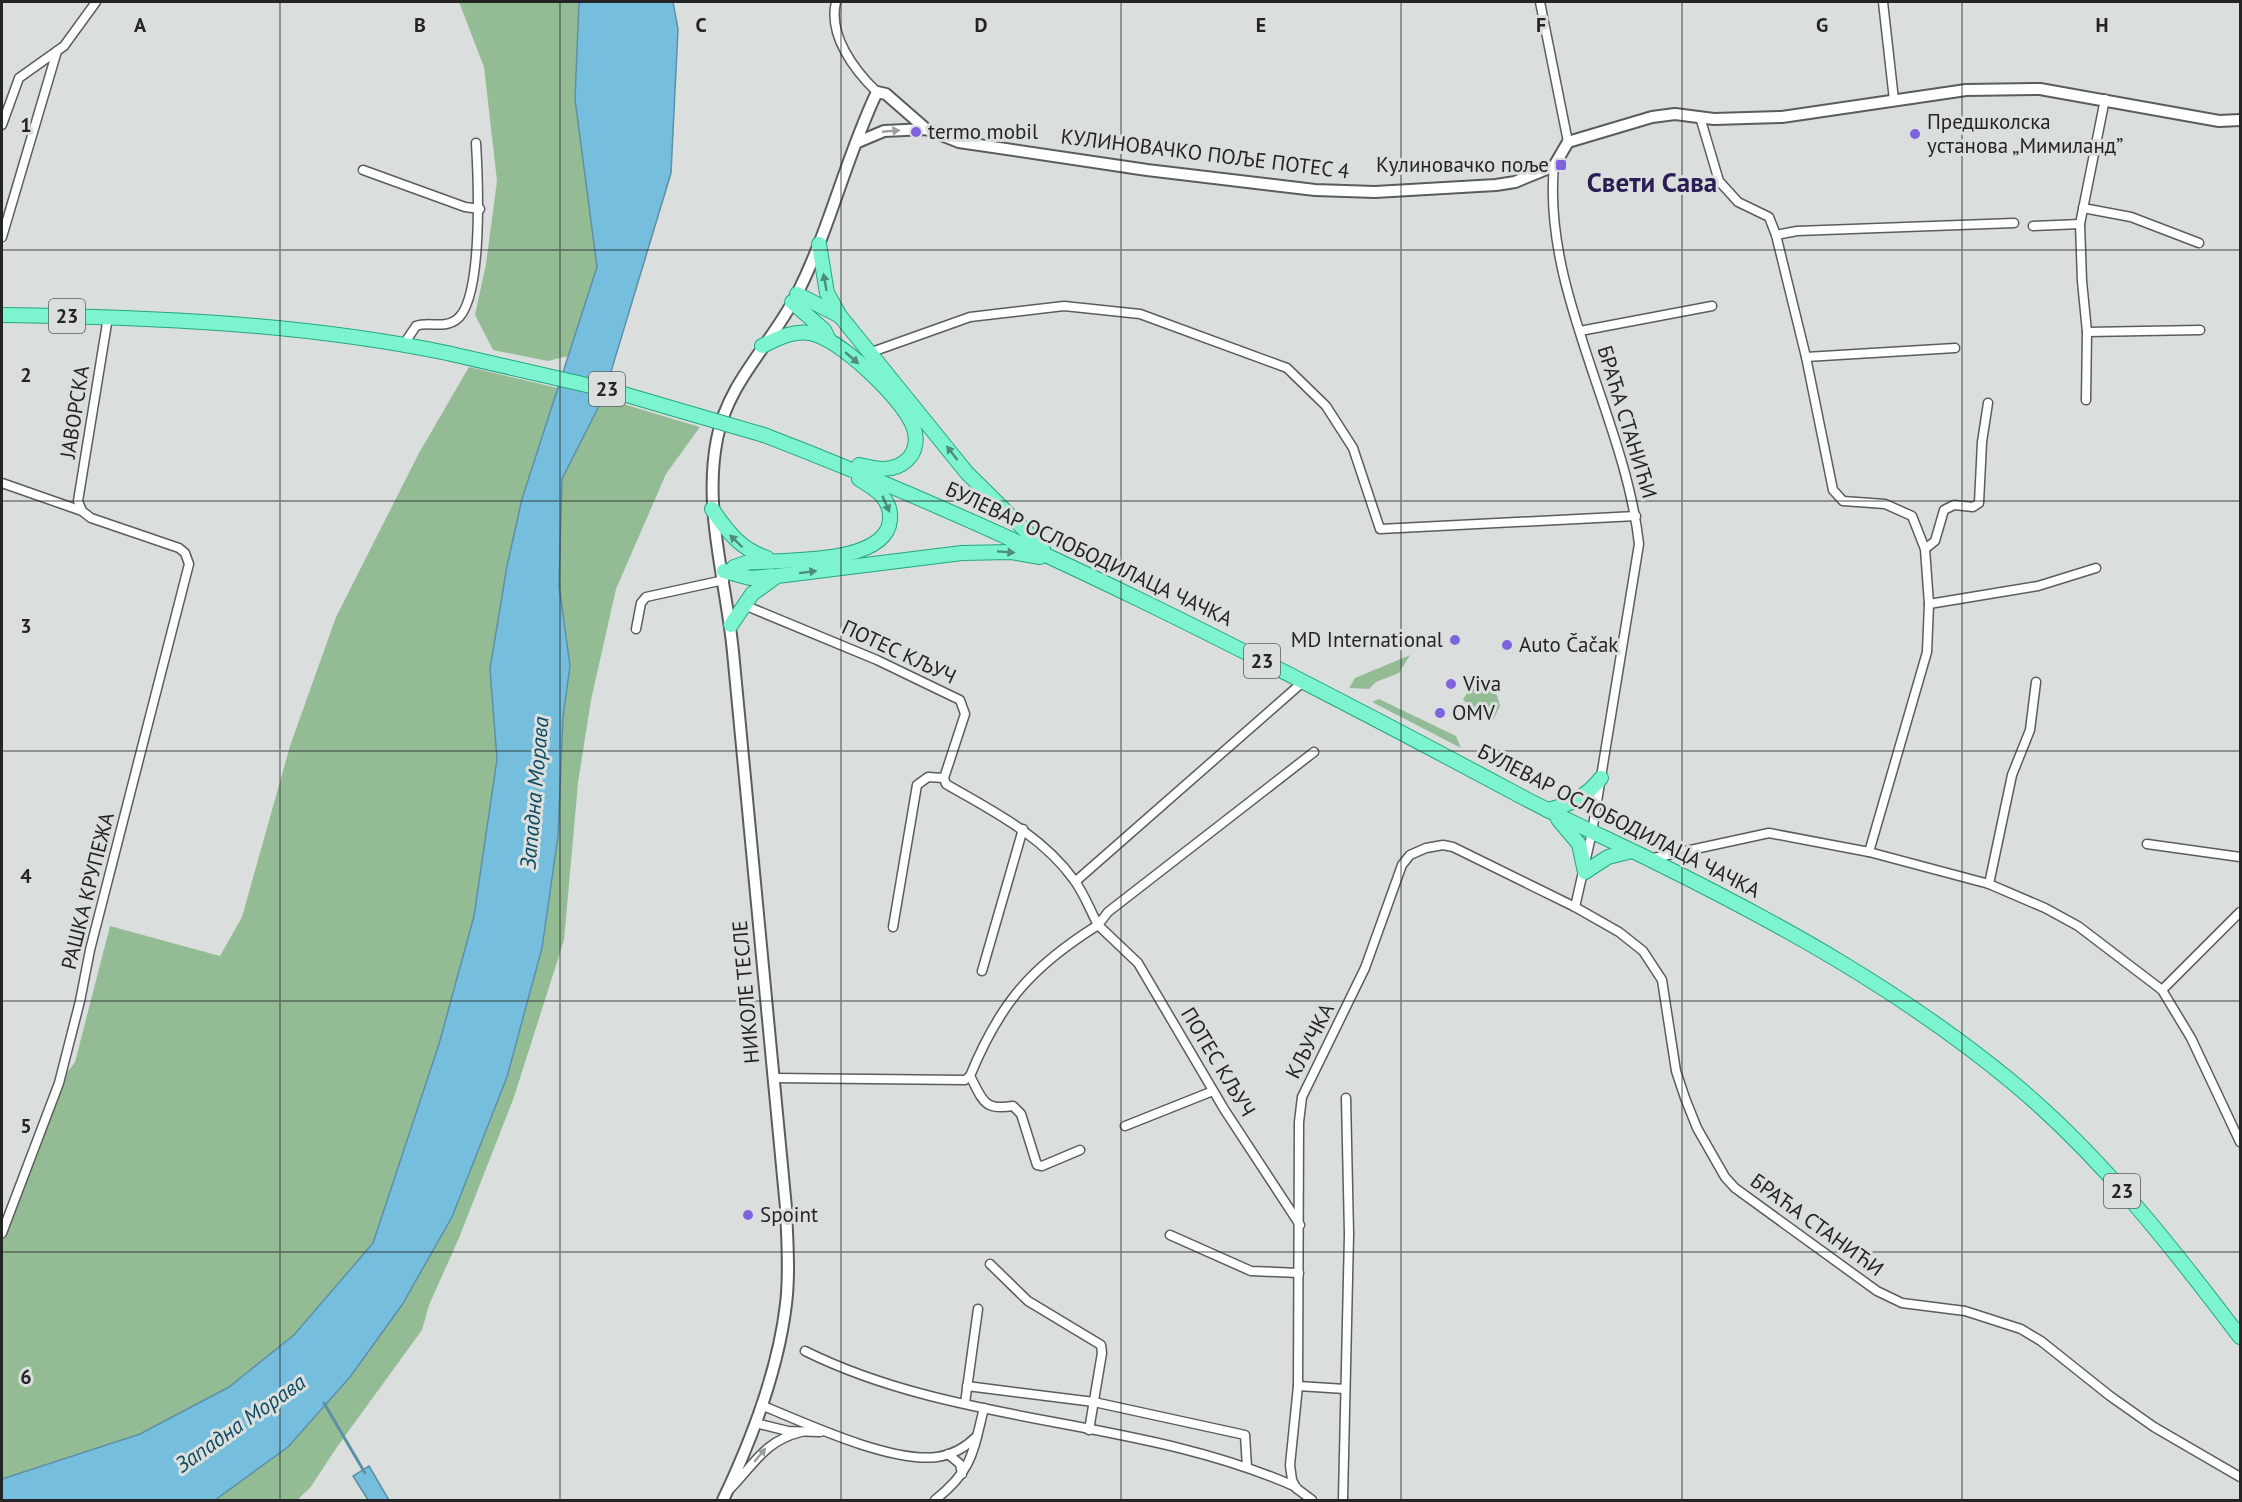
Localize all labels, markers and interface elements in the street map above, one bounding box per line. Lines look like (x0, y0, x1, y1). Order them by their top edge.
text: A (134, 12, 147, 38)
text: B (414, 12, 426, 38)
text: C (695, 12, 707, 38)
text: D (975, 12, 988, 38)
text: E (1256, 12, 1266, 38)
text: F (1536, 12, 1546, 38)
text: G (1816, 12, 1828, 38)
text: H (2095, 12, 2109, 38)
place label: Предшколска установа „Мимиланд” (1927, 108, 2123, 159)
text: 1 (20, 112, 32, 138)
place label: termo mobil (928, 118, 1038, 145)
street label: КУЛИНОВАЧКО ПОЉЕ ПОТЕС 4 (1059, 122, 1351, 185)
marker: termo mobil (909, 125, 923, 139)
one-way arrow (881, 126, 900, 136)
marker: Предшколска установа „Мимиланд” (1908, 127, 1922, 141)
place label: Кулиновачко поље (1376, 151, 1549, 178)
marker: Кулиновачко поље (1554, 158, 1568, 172)
district label: Свети Сава (1587, 165, 1717, 199)
one-way arrow (820, 272, 829, 291)
road number: 23 (49, 299, 85, 333)
street label: БРАЋА СТАНИЋИ (1591, 342, 1664, 502)
one-way arrow (844, 351, 859, 364)
text: 2 (20, 362, 32, 388)
street label: ЈАВОРСКА (54, 363, 95, 461)
road number: 23 (589, 372, 625, 406)
one-way arrow (946, 446, 958, 461)
street label: БУЛЕВАР ОСЛОБОДИЛАЦА ЧАЧКА (941, 475, 1238, 632)
one-way arrow (881, 495, 891, 513)
one-way arrow (730, 534, 744, 548)
one-way arrow (997, 548, 1016, 557)
one-way arrow (799, 567, 818, 577)
text: 3 (20, 613, 32, 639)
street label: ПОТЕС КЉУЧ (838, 613, 961, 690)
place label: MD International (1291, 626, 1443, 653)
place label: Auto Čačak (1519, 631, 1618, 658)
marker: MD International (1448, 633, 1462, 647)
marker: Auto Čačak (1500, 638, 1514, 652)
road number: 23 (1244, 644, 1280, 678)
place label: Viva (1462, 670, 1501, 697)
marker: Viva (1444, 677, 1458, 691)
place label: OMV (1452, 699, 1495, 726)
marker: OMV (1433, 706, 1447, 720)
water label: Западна Морава (513, 715, 555, 871)
street label: БУЛЕВАР ОСЛОБОДИЛАЦА ЧАЧКА (1473, 737, 1766, 904)
street label: РАШКА КРУПЕЖА (55, 809, 120, 972)
text: 4 (20, 863, 32, 889)
street label: НИКОЛЕ ТЕСЛЕ (726, 919, 765, 1065)
street label: КЉУЧКА (1279, 998, 1340, 1083)
street label: ПОТЕС КЉУЧ (1175, 1002, 1262, 1121)
text: 5 (20, 1113, 32, 1139)
street label: БРАЋА СТАНИЋИ (1745, 1167, 1889, 1282)
road number: 23 (2104, 1174, 2140, 1208)
place label: Spoint (760, 1201, 818, 1228)
marker: Spoint (741, 1208, 755, 1222)
text: 6 (20, 1364, 32, 1390)
water label: Западна Морава (169, 1367, 311, 1478)
one-way arrow (753, 1448, 766, 1463)

